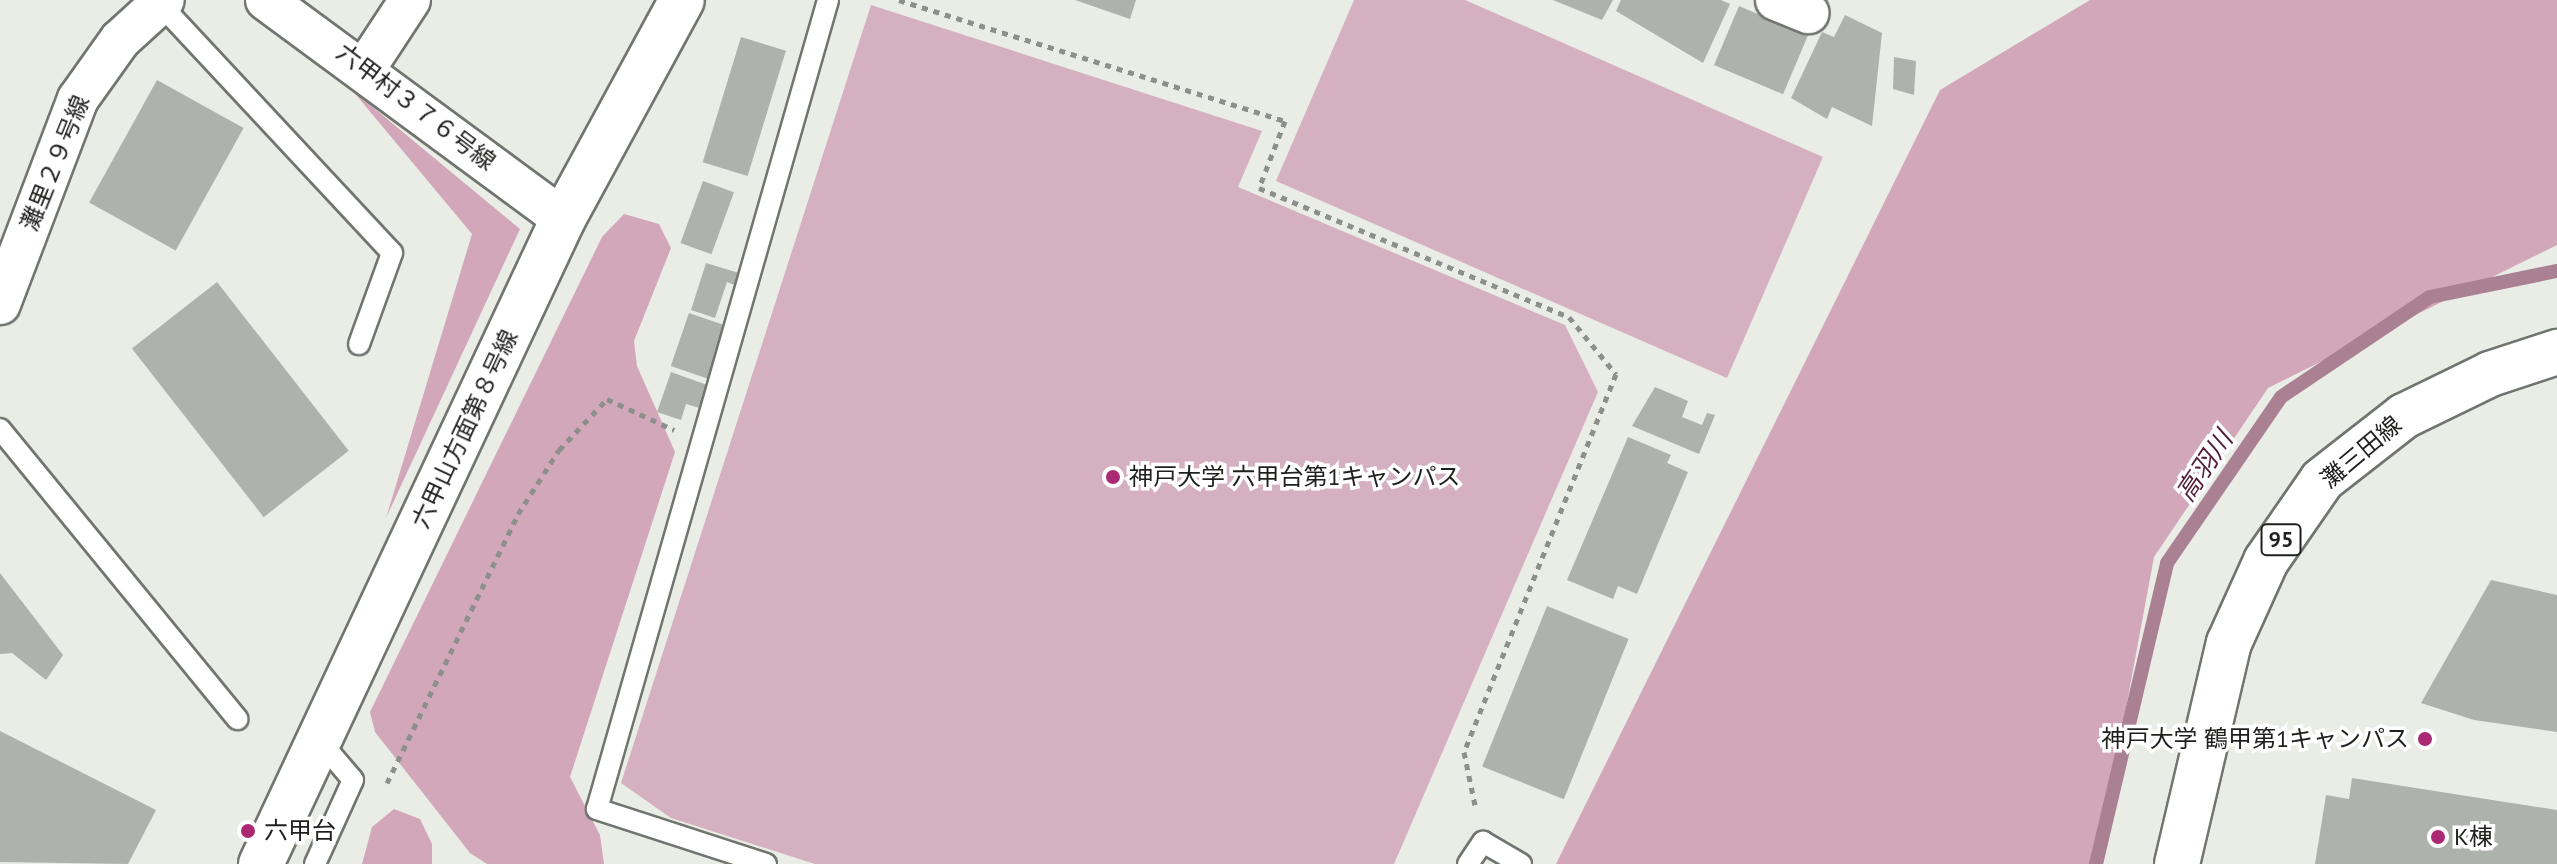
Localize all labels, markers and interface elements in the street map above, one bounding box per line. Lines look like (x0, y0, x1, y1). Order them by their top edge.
street label: 六甲村３７６号線 (331, 38, 501, 176)
street label: 灘里２９号線 (15, 91, 95, 235)
street label: 六甲山方面第８号線 (406, 325, 524, 533)
street label: 灘三田線 (2315, 410, 2407, 494)
water label: 高羽川 (2169, 425, 2239, 507)
place label: 神戸大学 六甲台第1キャンパス (1129, 463, 1460, 491)
marker: 神戸大学 六甲台第1キャンパス (1104, 468, 1122, 486)
road number: 95 (2259, 522, 2303, 558)
place label: 神戸大学 鶴甲第1キャンパス (2102, 725, 2409, 753)
marker: 神戸大学 鶴甲第1キャンパス (2416, 730, 2434, 748)
place label: 六甲台 (264, 817, 336, 845)
marker: 六甲台 (239, 822, 257, 840)
place label: K棟 (2454, 823, 2493, 851)
marker: K棟 (2429, 828, 2447, 846)

